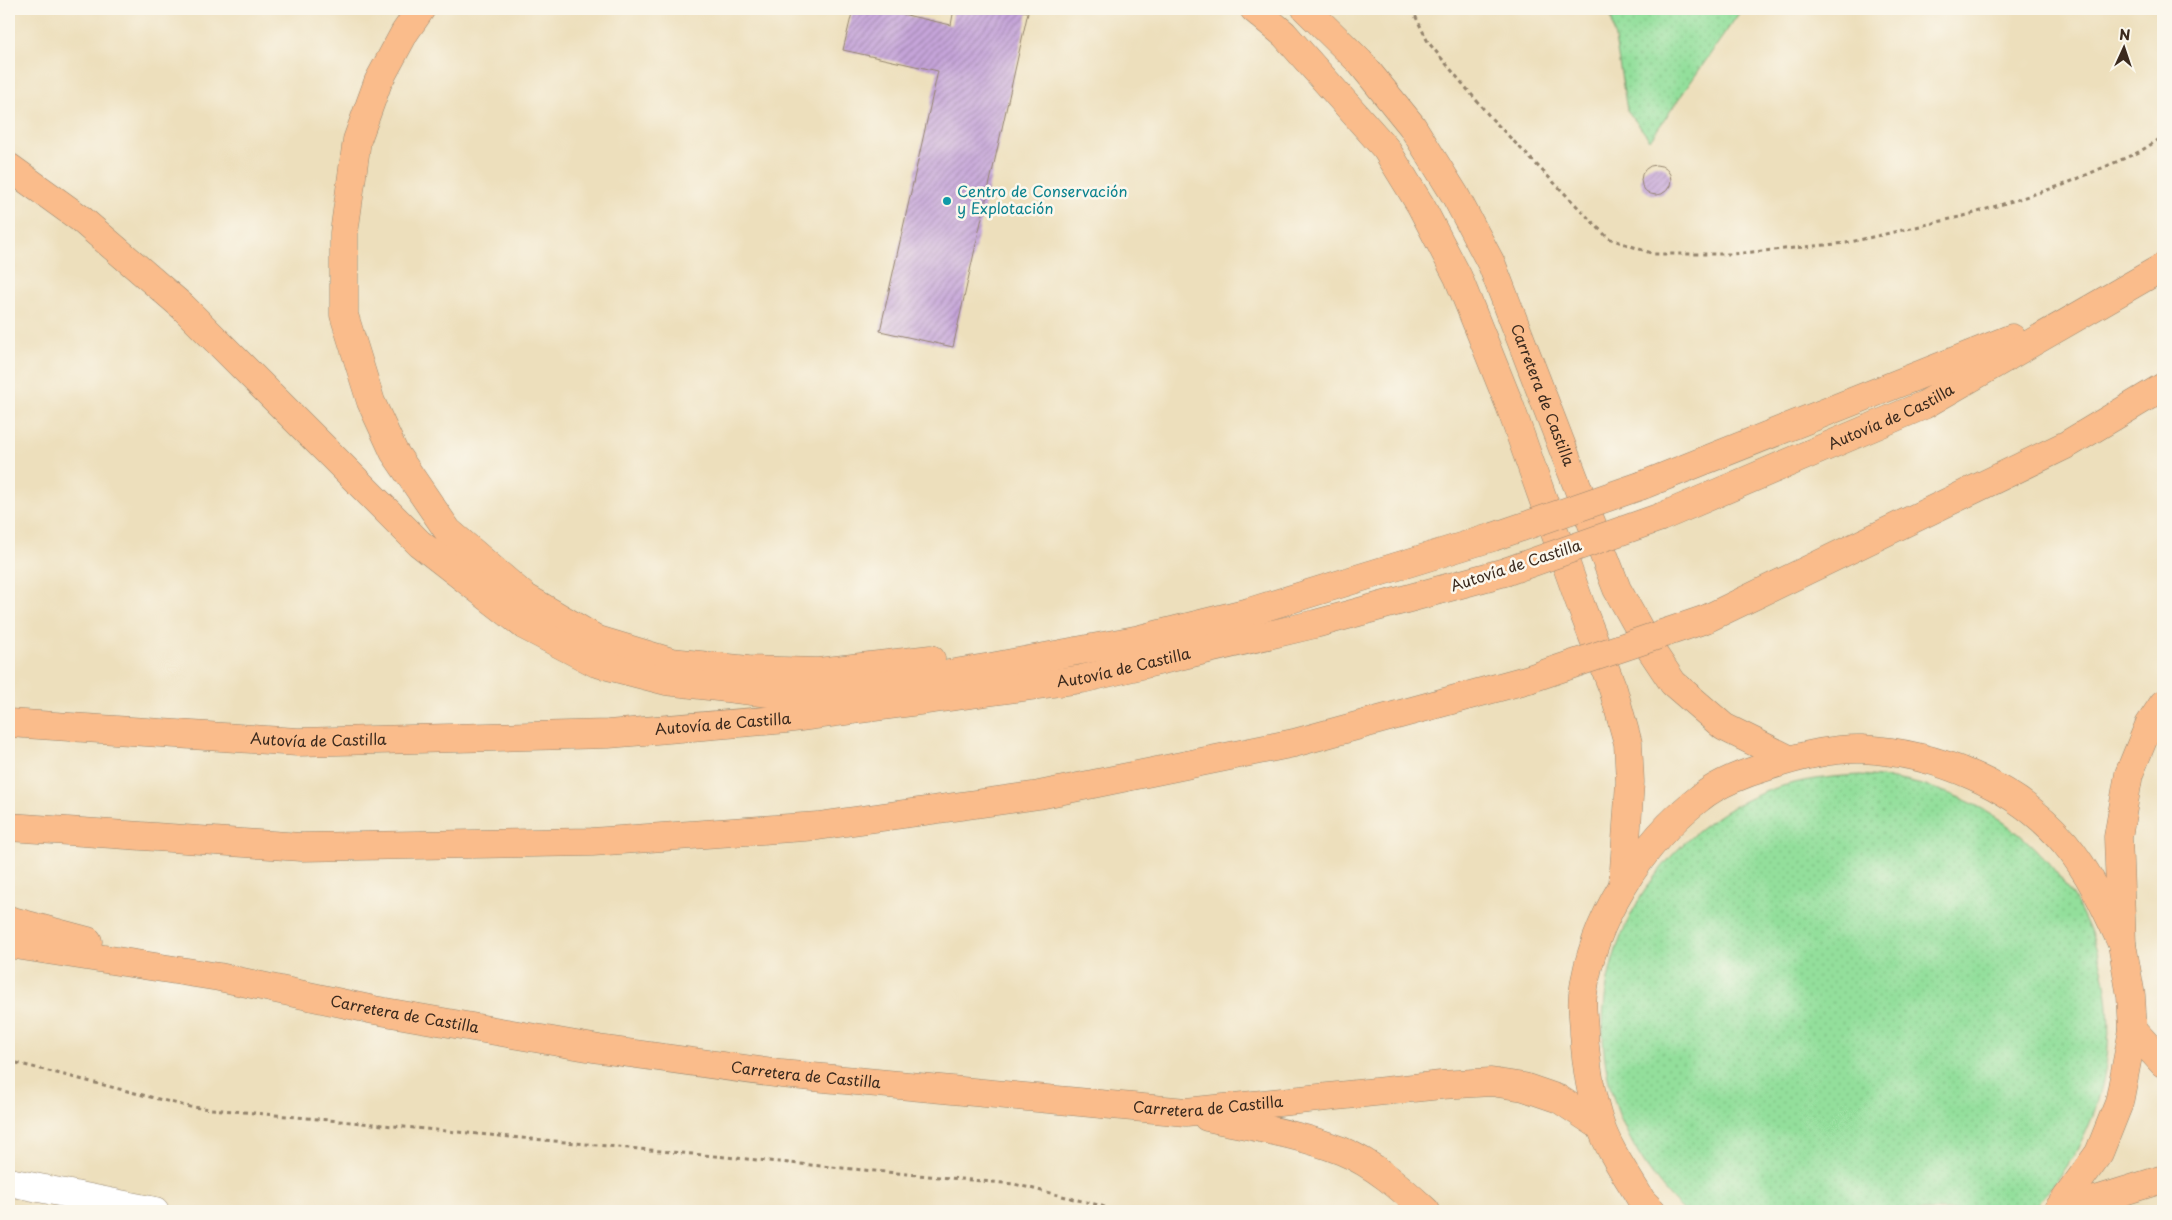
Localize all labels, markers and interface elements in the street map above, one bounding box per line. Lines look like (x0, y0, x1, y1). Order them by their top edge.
north arrow (2100, 22, 2150, 72)
text: N (2119, 24, 2131, 45)
place label: Centro de Conservación y Explotación (957, 179, 1127, 219)
marker: Centro de Conservación y Explotación (941, 195, 953, 207)
street label: Carretera de Castilla (1506, 320, 1582, 470)
street label: Autovía de Castilla (1824, 377, 1958, 455)
street label: Autovía de Castilla (1447, 532, 1584, 597)
street label: Autovía de Castilla (1055, 641, 1193, 692)
street label: Autovía de Castilla (654, 706, 792, 740)
street label: Autovía de Castilla (250, 726, 387, 752)
street label: Carretera de Castilla (328, 988, 482, 1038)
street label: Carretera de Castilla (730, 1054, 883, 1093)
street label: Carretera de Castilla (1132, 1089, 1285, 1122)

